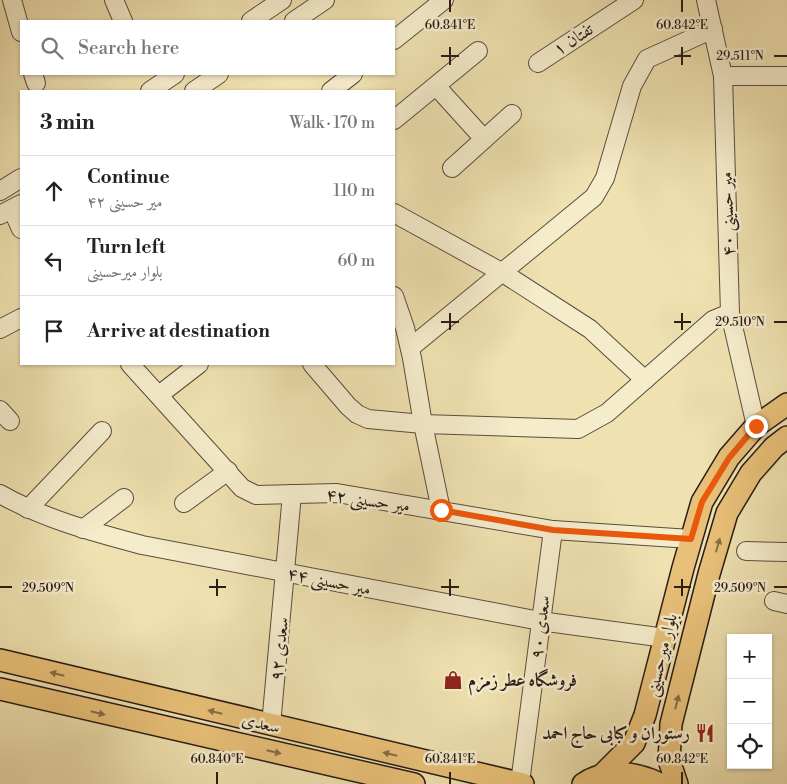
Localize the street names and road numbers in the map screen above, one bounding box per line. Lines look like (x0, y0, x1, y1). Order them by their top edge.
street label: تفتان ۱ (549, 18, 598, 61)
street label: میر حسینی ۴۰ (715, 171, 741, 257)
street label: میر حسینی ۴۲ (324, 483, 412, 519)
street label: میر حسینی ۴۴ (285, 562, 373, 602)
street label: سعدی ۹۰ (525, 594, 556, 660)
street label: بلوار میرحسینی (640, 611, 684, 699)
street label: سعدی ۹۲ (265, 616, 294, 682)
street label: سعدی (239, 708, 282, 739)

